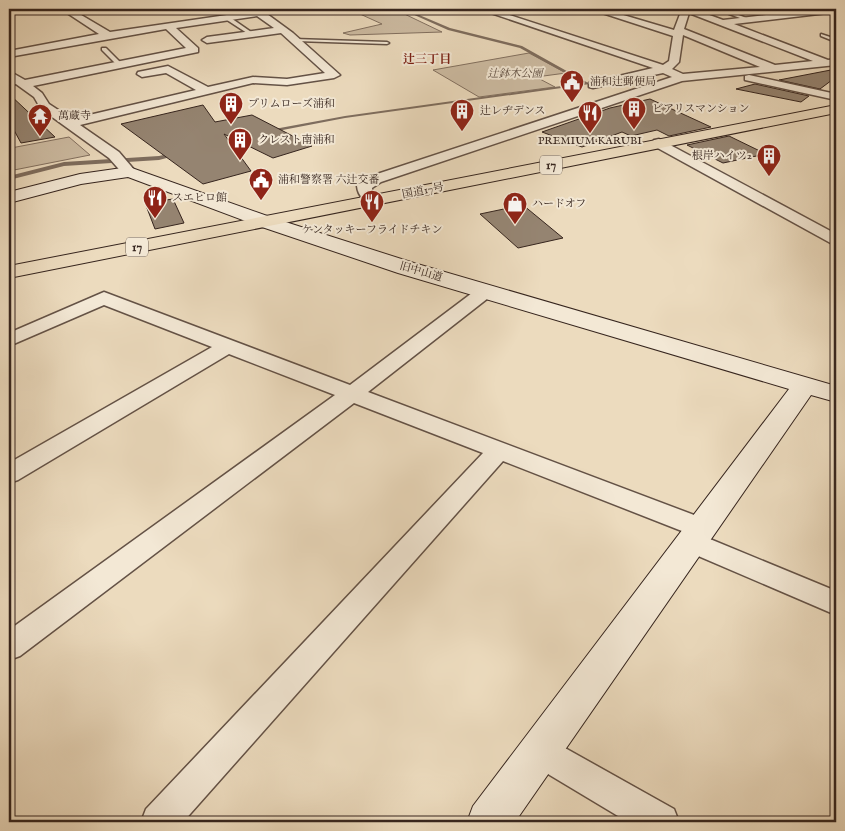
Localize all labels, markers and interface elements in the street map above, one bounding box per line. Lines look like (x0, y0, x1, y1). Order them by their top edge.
district label: 辻三丁目 (403, 52, 451, 67)
park label: 辻鉢木公園 (488, 67, 544, 81)
public building icon: 浦和辻郵便局 (559, 69, 585, 103)
place label: 浦和辻郵便局 (590, 75, 656, 89)
building icon: プリムローズ浦和 (218, 91, 244, 125)
building icon: ビアリスマンション (621, 96, 647, 130)
place label: プリムローズ浦和 (248, 97, 335, 111)
building icon: 辻レヂデンス (449, 98, 475, 132)
restaurant icon: PREMIUM KARUBI (577, 100, 603, 134)
place label: ビアリスマンション (652, 102, 750, 116)
temple icon: 萬蔵寺 (27, 103, 53, 137)
place label: 辻レヂデンス (480, 104, 545, 118)
place label: 萬蔵寺 (58, 109, 91, 123)
building icon: クレスト南浦和 (227, 127, 253, 161)
place label: クレスト南浦和 (258, 133, 335, 147)
place label: PREMIUM KARUBI (538, 134, 642, 148)
building icon: 根岸ハイツ2 (756, 143, 782, 177)
place label: 根岸ハイツ2 (692, 149, 752, 163)
road number: 17 (540, 156, 562, 174)
public building icon: 浦和警察署 六辻交番 (248, 167, 274, 201)
place label: 浦和警察署 六辻交番 (278, 173, 379, 187)
street label: 国道17号 (401, 180, 445, 202)
restaurant icon: スエヒロ館 (142, 185, 168, 219)
restaurant icon: ケンタッキーフライドチキン (359, 189, 385, 223)
place label: スエヒロ館 (172, 191, 227, 205)
shop icon: ハードオフ (502, 191, 528, 225)
place label: ハードオフ (532, 197, 586, 211)
place label: ケンタッキーフライドチキン (301, 223, 443, 237)
road number: 17 (126, 238, 148, 256)
street label: 旧中山道 (398, 259, 444, 285)

